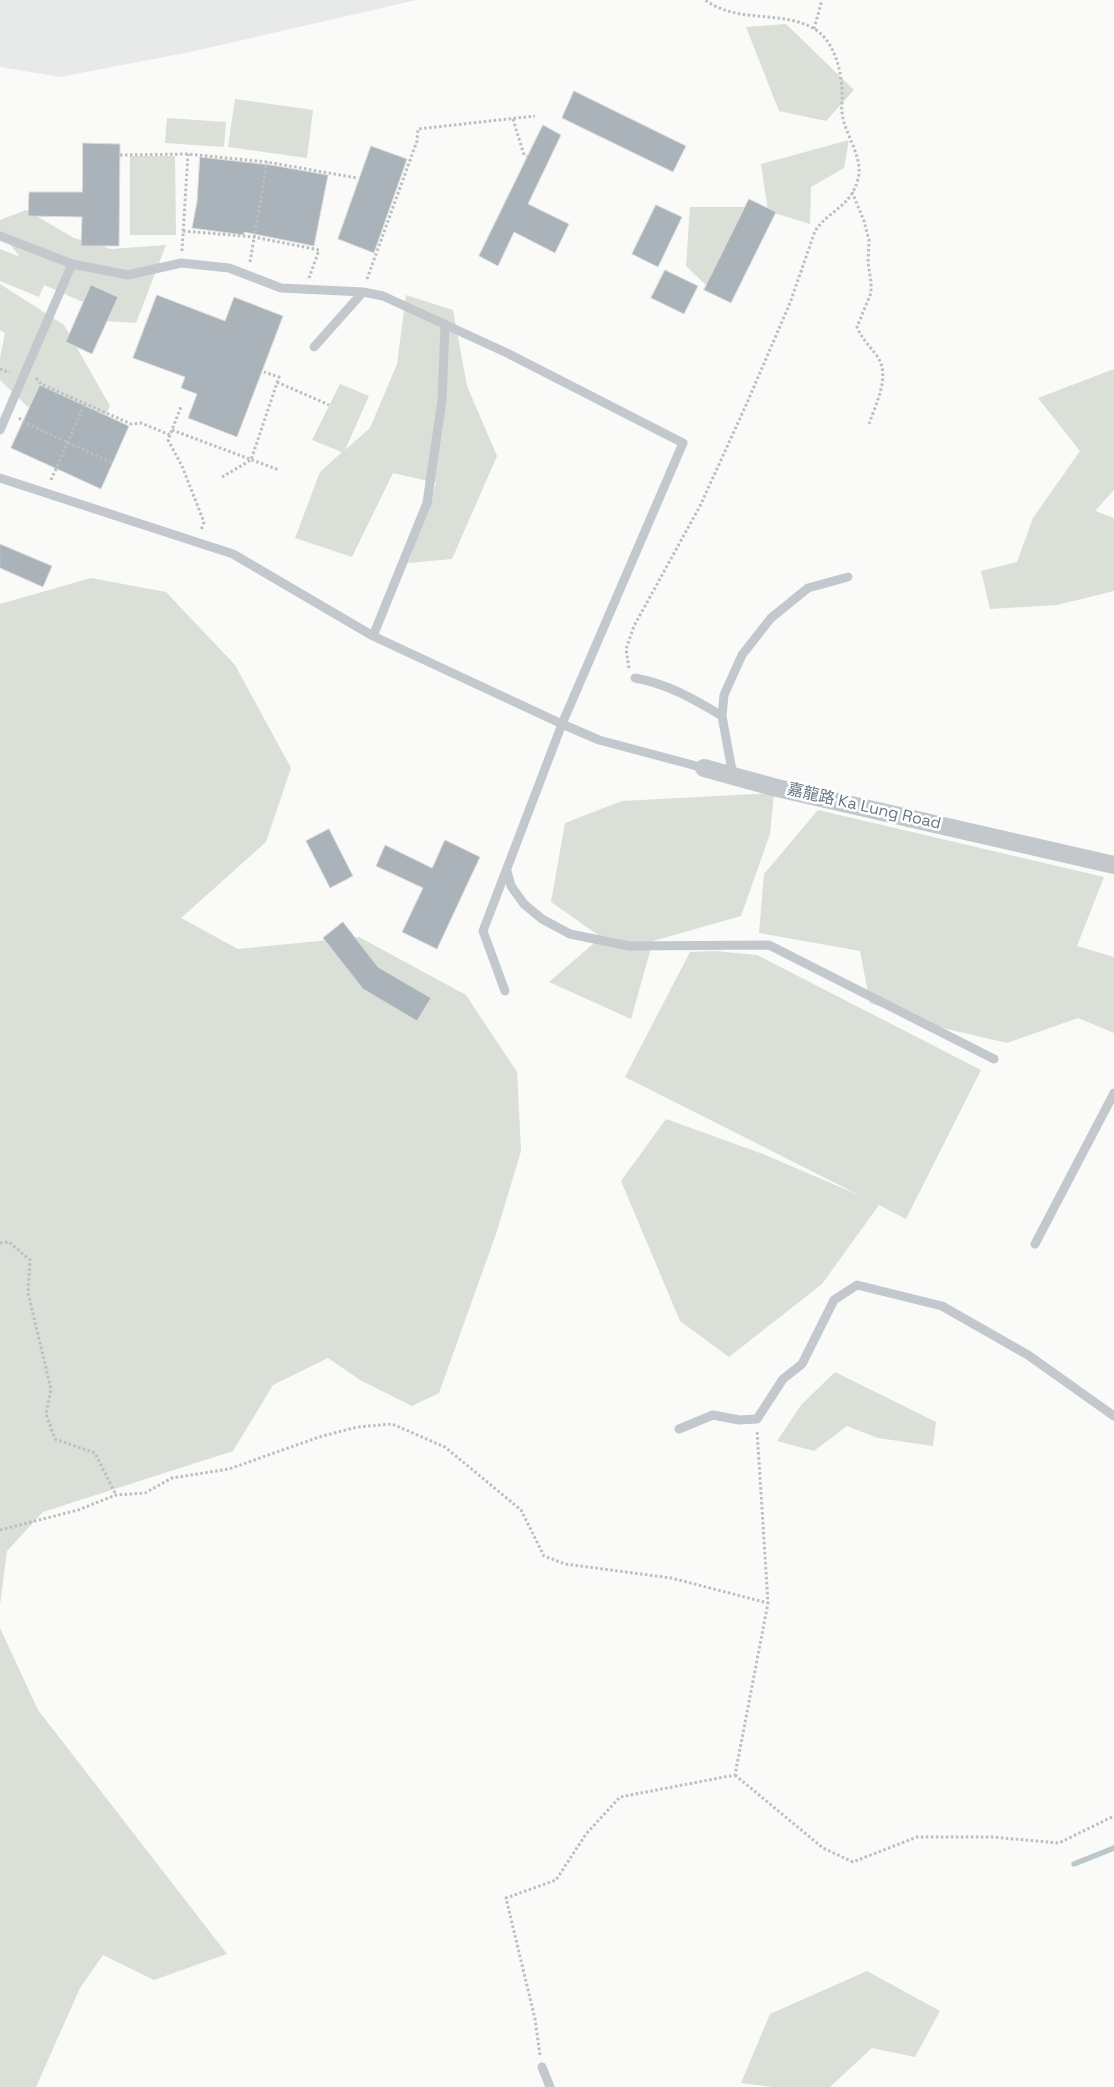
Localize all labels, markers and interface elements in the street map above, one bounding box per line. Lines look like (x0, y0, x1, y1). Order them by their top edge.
street label: 嘉龍路 Ka Lung Road (785, 780, 943, 834)

